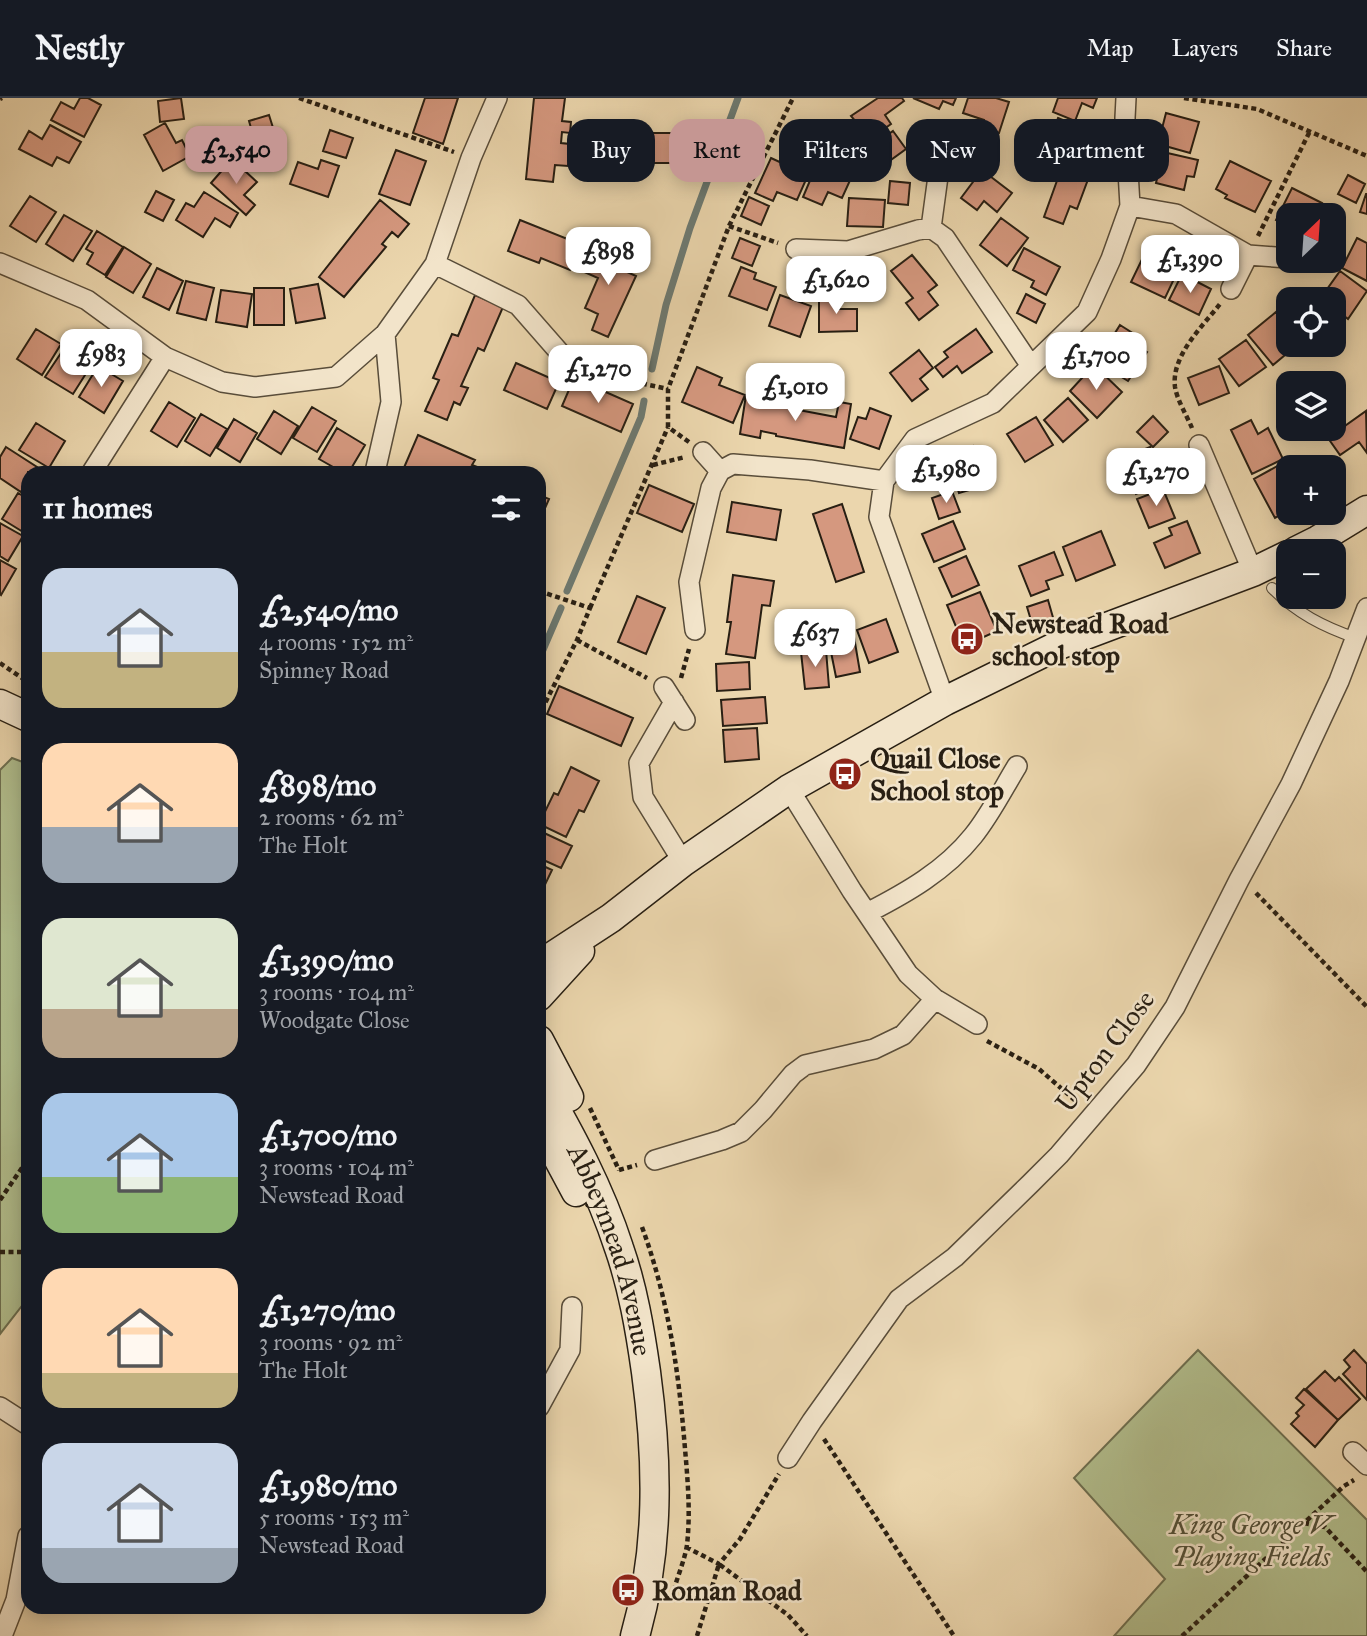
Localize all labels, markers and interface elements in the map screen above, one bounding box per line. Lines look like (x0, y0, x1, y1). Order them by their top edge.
text: Nestly (35, 28, 124, 68)
text: Map (1087, 33, 1134, 63)
text: Layers (1172, 33, 1238, 63)
text: Share (1276, 33, 1332, 63)
chip: Buy (567, 119, 655, 182)
chip: Rent (669, 119, 765, 182)
chip: Filters (779, 119, 892, 182)
chip: New (906, 119, 1000, 182)
chip: Apartment (1014, 119, 1169, 182)
pin: £2,540 (179, 126, 293, 186)
text: £2,540 (201, 135, 271, 163)
north arrow (1276, 203, 1346, 273)
map controls (1276, 203, 1346, 609)
pin: £898 (567, 228, 649, 287)
text: £898 (582, 236, 634, 264)
pin: £1,390 (1133, 236, 1247, 295)
text: £1,390 (1157, 244, 1223, 272)
pin: £1,620 (779, 256, 893, 316)
text: £1,620 (802, 265, 870, 293)
button: locate (1276, 287, 1346, 357)
pin: £983 (60, 330, 142, 389)
pin: £1,700 (1039, 332, 1153, 392)
text: £983 (76, 338, 126, 366)
text: £1,700 (1062, 341, 1130, 369)
pin: £1,270 (541, 345, 655, 405)
text: £1,270 (564, 354, 632, 382)
pin: £1,010 (738, 364, 852, 423)
button: layers (1276, 371, 1346, 441)
text: £1,010 (762, 372, 828, 400)
pin: £1,980 (889, 446, 1003, 505)
pin: £1,270 (1099, 448, 1213, 508)
text: £1,980 (912, 454, 980, 482)
button: + (1276, 455, 1346, 525)
text: £1,270 (1122, 457, 1190, 485)
icon: filters (487, 489, 525, 527)
text: 11 homes (42, 490, 153, 526)
button: − (1276, 539, 1346, 609)
text: £2,540/mo (259, 592, 398, 628)
icon: home (98, 596, 182, 680)
place label: Newstead Road school stop (992, 606, 1170, 673)
pin: £637 (774, 610, 856, 669)
text: £637 (790, 618, 840, 646)
bus stop icon: Newstead Road school stop (948, 620, 986, 658)
text: 4 rooms · 152 m² (259, 628, 413, 656)
text: Spinney Road (259, 656, 389, 684)
place label: Quail Close School stop (870, 741, 1004, 808)
bus stop icon: Quail Close School stop (826, 755, 864, 793)
text: £898/mo (259, 767, 376, 803)
icon: home (98, 771, 182, 855)
text: 2 rooms · 62 m² (259, 803, 404, 831)
text: The Holt (259, 831, 348, 859)
text: £1,390/mo (259, 942, 394, 978)
icon: home (98, 946, 182, 1030)
text: 3 rooms · 104 m² (259, 978, 414, 1006)
street label: Upton Close (1048, 983, 1162, 1119)
text: Woodgate Close (259, 1006, 410, 1034)
text: £1,700/mo (259, 1117, 397, 1153)
icon: home (98, 1121, 182, 1205)
street label: Abbeymead Avenue (559, 1137, 661, 1358)
text: 3 rooms · 104 m² (259, 1153, 414, 1181)
text: Newstead Road (259, 1181, 404, 1209)
text: £1,270/mo (259, 1292, 395, 1328)
icon: home (98, 1296, 182, 1380)
text: 3 rooms · 92 m² (259, 1328, 402, 1356)
text: The Holt (259, 1356, 348, 1384)
text: £1,980/mo (259, 1467, 397, 1503)
icon: home (98, 1471, 182, 1555)
text: 5 rooms · 153 m² (259, 1503, 409, 1531)
park label: King George V Playing Fields (1168, 1507, 1337, 1574)
text: Newstead Road (259, 1531, 404, 1559)
bus stop icon: Roman Road (609, 1571, 647, 1609)
place label: Roman Road (652, 1573, 803, 1608)

